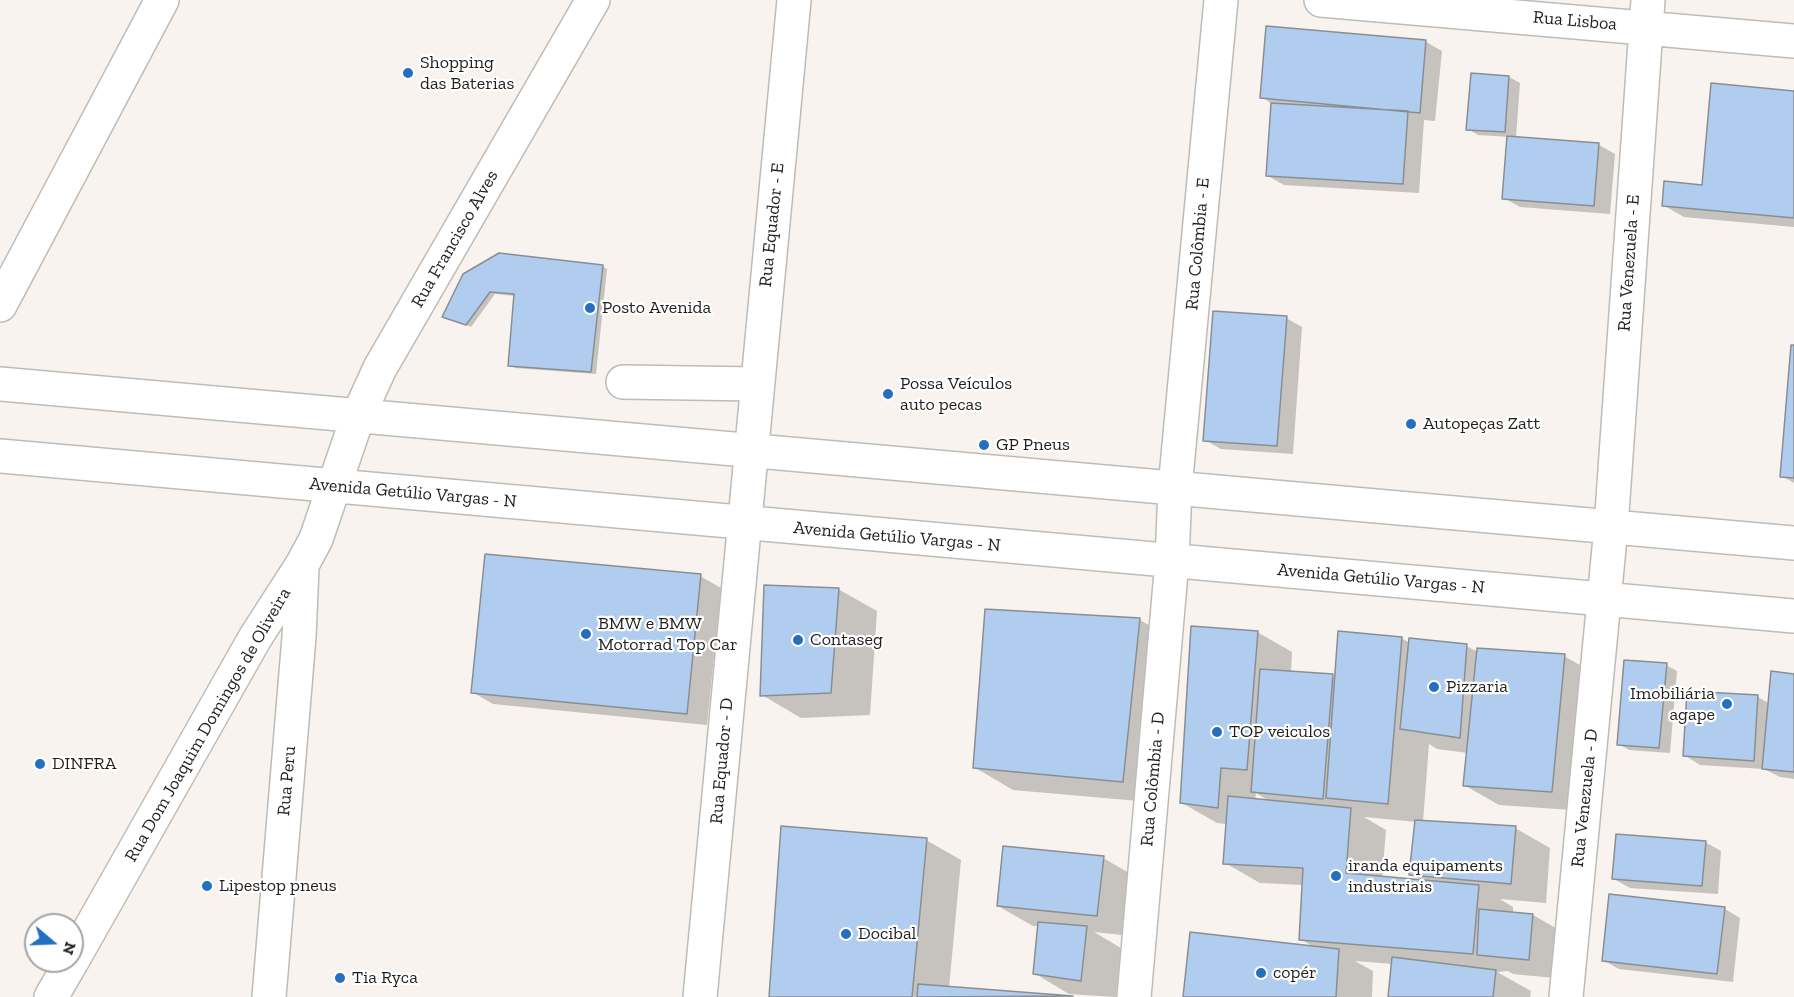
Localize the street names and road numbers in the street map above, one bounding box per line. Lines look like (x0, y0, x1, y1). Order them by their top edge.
street label: Rua Lisboa (1532, 7, 1618, 35)
street label: Rua Equador - E (755, 162, 789, 288)
street label: Rua Francisco Alves (407, 167, 503, 311)
street label: Rua Colômbia - E (1181, 177, 1215, 311)
street label: Rua Venezuela - E (1613, 194, 1645, 332)
street label: Avenida Getúlio Vargas - N (308, 473, 518, 513)
street label: Avenida Getúlio Vargas - N (792, 517, 1002, 557)
street label: Avenida Getúlio Vargas - N (1276, 559, 1486, 599)
street label: Rua Dom Joaquim Domingos de Oliveira (120, 584, 296, 866)
street label: Rua Equador - D (706, 697, 738, 825)
street label: Rua Colômbia - D (1136, 711, 1170, 847)
street label: Rua Venezuela - D (1567, 728, 1603, 868)
street label: Rua Peru (273, 745, 301, 817)

